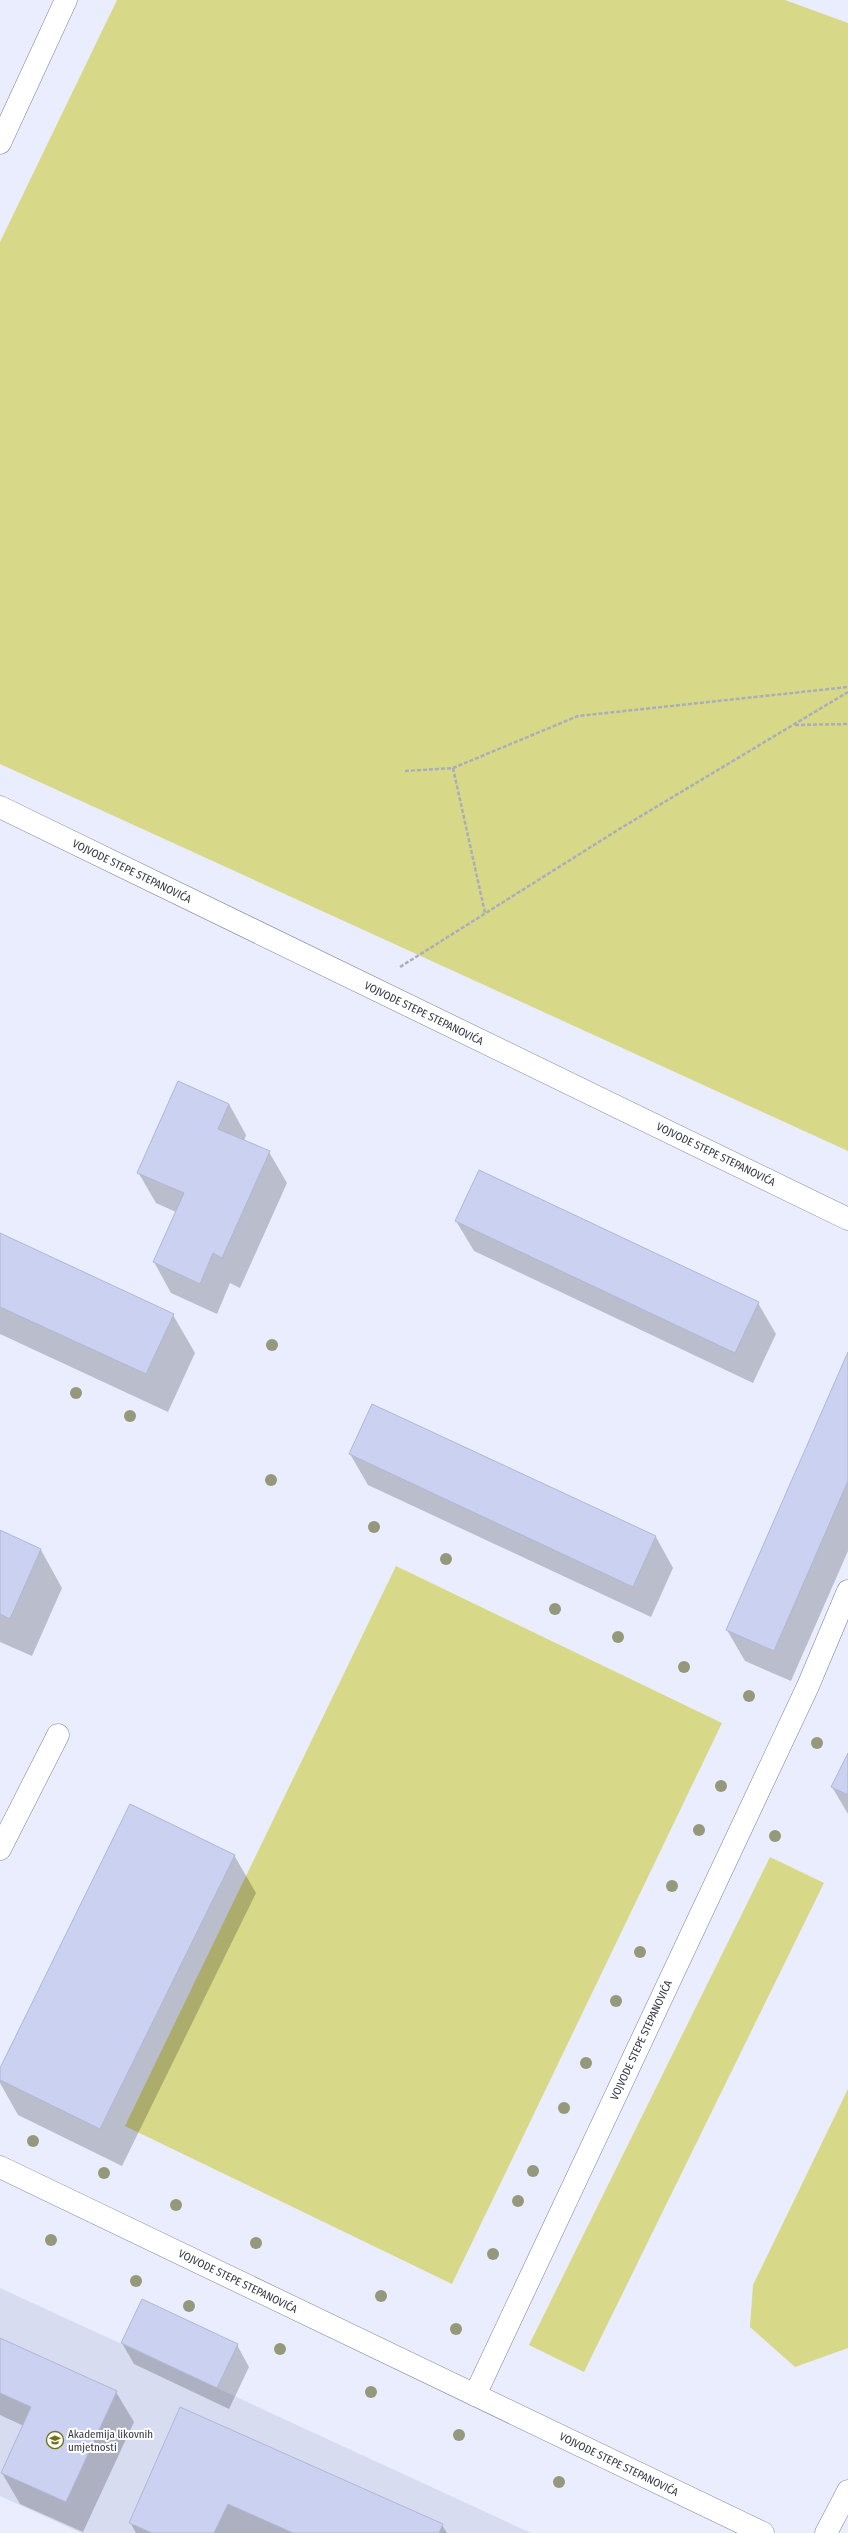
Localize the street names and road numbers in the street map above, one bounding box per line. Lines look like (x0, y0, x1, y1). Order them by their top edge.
street label: VOJVODE STEPE STEPANOVIĆA (70, 836, 194, 906)
street label: VOJVODE STEPE STEPANOVIĆA (362, 978, 486, 1048)
street label: VOJVODE STEPE STEPANOVIĆA (654, 1119, 778, 1189)
street label: VOJVODE STEPE STEPANOVIĆA (607, 1978, 675, 2102)
street label: VOJVODE STEPE STEPANOVIĆA (176, 2246, 300, 2316)
street label: VOJVODE STEPE STEPANOVIĆA (557, 2429, 681, 2499)

